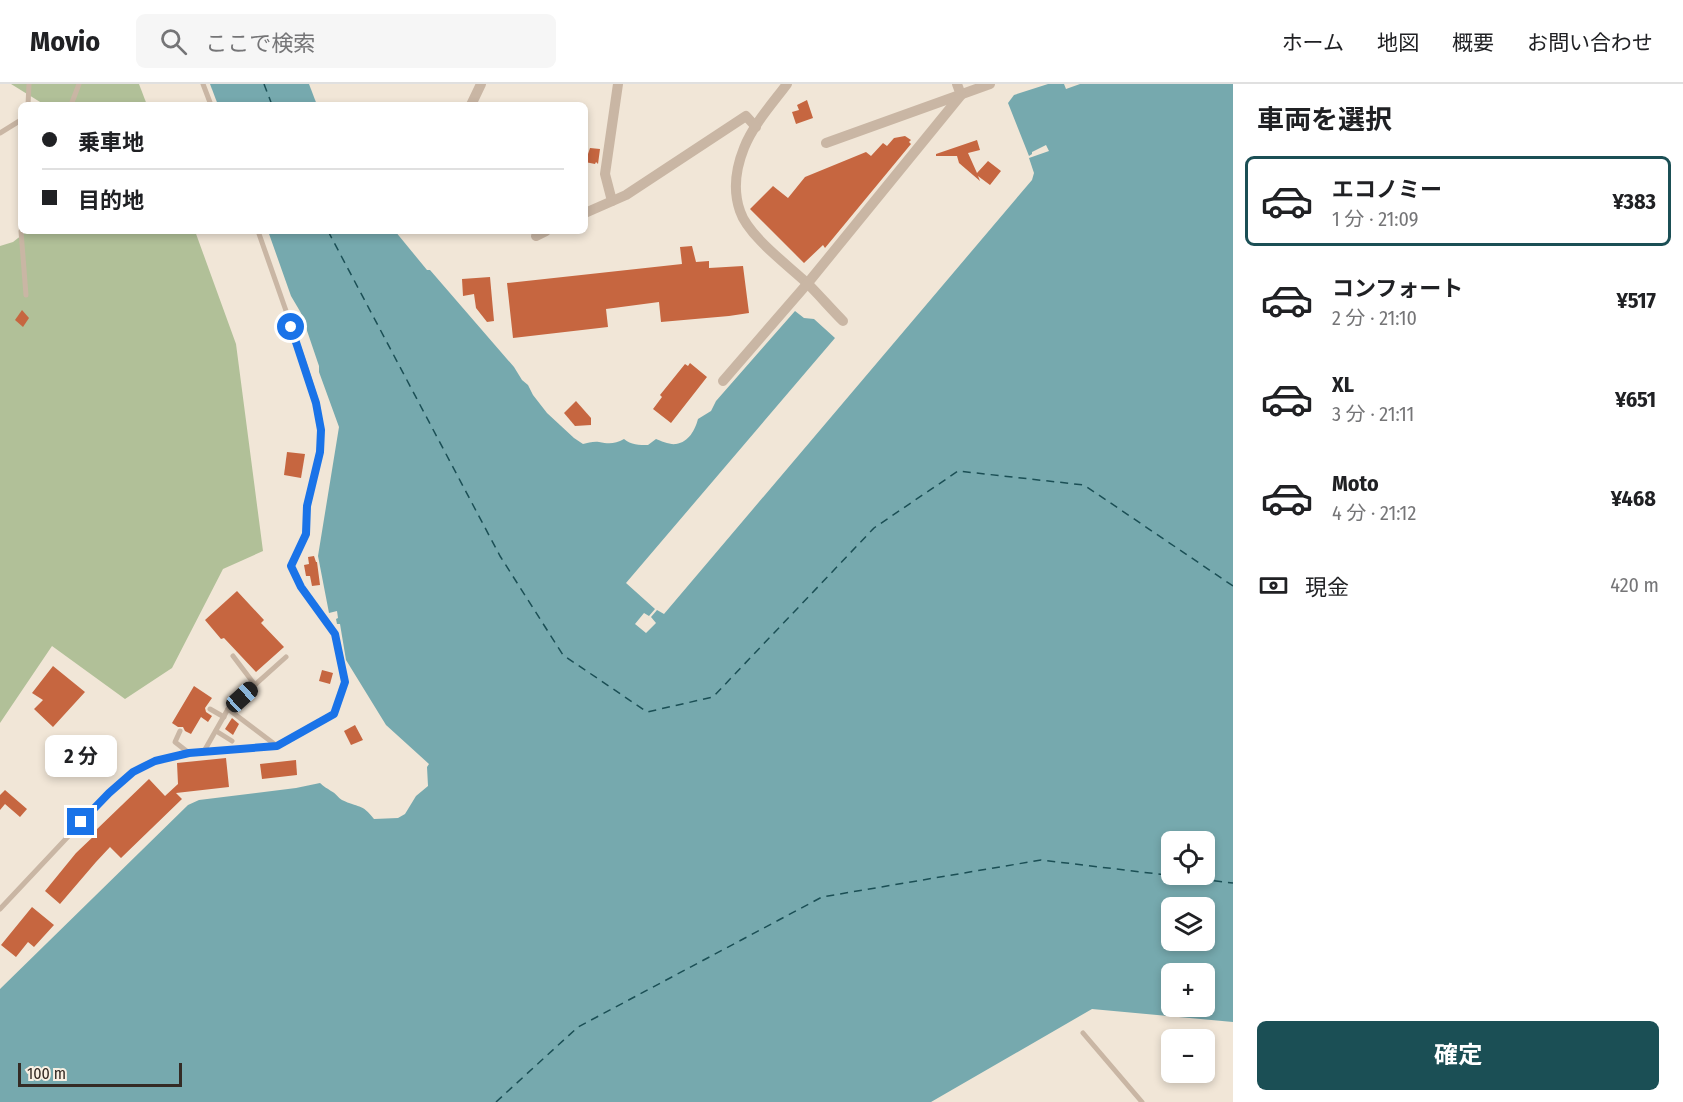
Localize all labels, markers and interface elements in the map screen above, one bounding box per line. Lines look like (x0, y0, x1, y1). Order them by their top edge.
search box (136, 14, 556, 68)
text: Movio (30, 25, 100, 58)
icon: search (157, 25, 190, 58)
text: ここで検索 (205, 30, 315, 57)
text: ホーム (1282, 30, 1344, 56)
text: 地図 (1377, 30, 1419, 56)
text: 概要 (1452, 30, 1494, 56)
text: お問い合わせ (1527, 30, 1653, 56)
text: 車両を選択 (1257, 104, 1392, 136)
text: 乗車地 (78, 129, 144, 156)
icon: car (1260, 174, 1314, 228)
text: エコノミー (1332, 176, 1442, 203)
text: 目的地 (78, 187, 144, 214)
text: ¥383 (1612, 188, 1656, 215)
text: 1 分 · 21:09 (1332, 207, 1419, 231)
icon: car (1260, 273, 1314, 327)
text: コンフォート (1332, 275, 1463, 302)
text: ¥517 (1617, 287, 1656, 314)
text: 2 分 · 21:10 (1332, 306, 1417, 330)
route start (277, 313, 304, 340)
text: XL (1332, 371, 1354, 398)
icon: car (1260, 372, 1314, 426)
text: ¥651 (1615, 386, 1656, 413)
text: 3 分 · 21:11 (1332, 402, 1414, 426)
text: Moto (1332, 470, 1379, 497)
icon: car (1260, 471, 1314, 525)
text: ¥468 (1611, 485, 1656, 512)
text: 4 分 · 21:12 (1332, 501, 1416, 525)
icon: cash (1257, 569, 1290, 602)
text: 420 m (1610, 573, 1659, 597)
text: 現金 (1305, 574, 1349, 601)
car (223, 678, 261, 716)
callout: 2 分 (45, 735, 117, 777)
text: 2 分 (64, 744, 98, 768)
route end (67, 808, 94, 835)
map controls (1161, 831, 1215, 1083)
button: locate (1161, 831, 1215, 885)
button: layers (1161, 897, 1215, 951)
button: + (1161, 963, 1215, 1017)
button: 確定 (1257, 1021, 1659, 1090)
button: − (1161, 1029, 1215, 1083)
scale bar (18, 1060, 182, 1088)
text: 100 m (27, 1064, 66, 1083)

